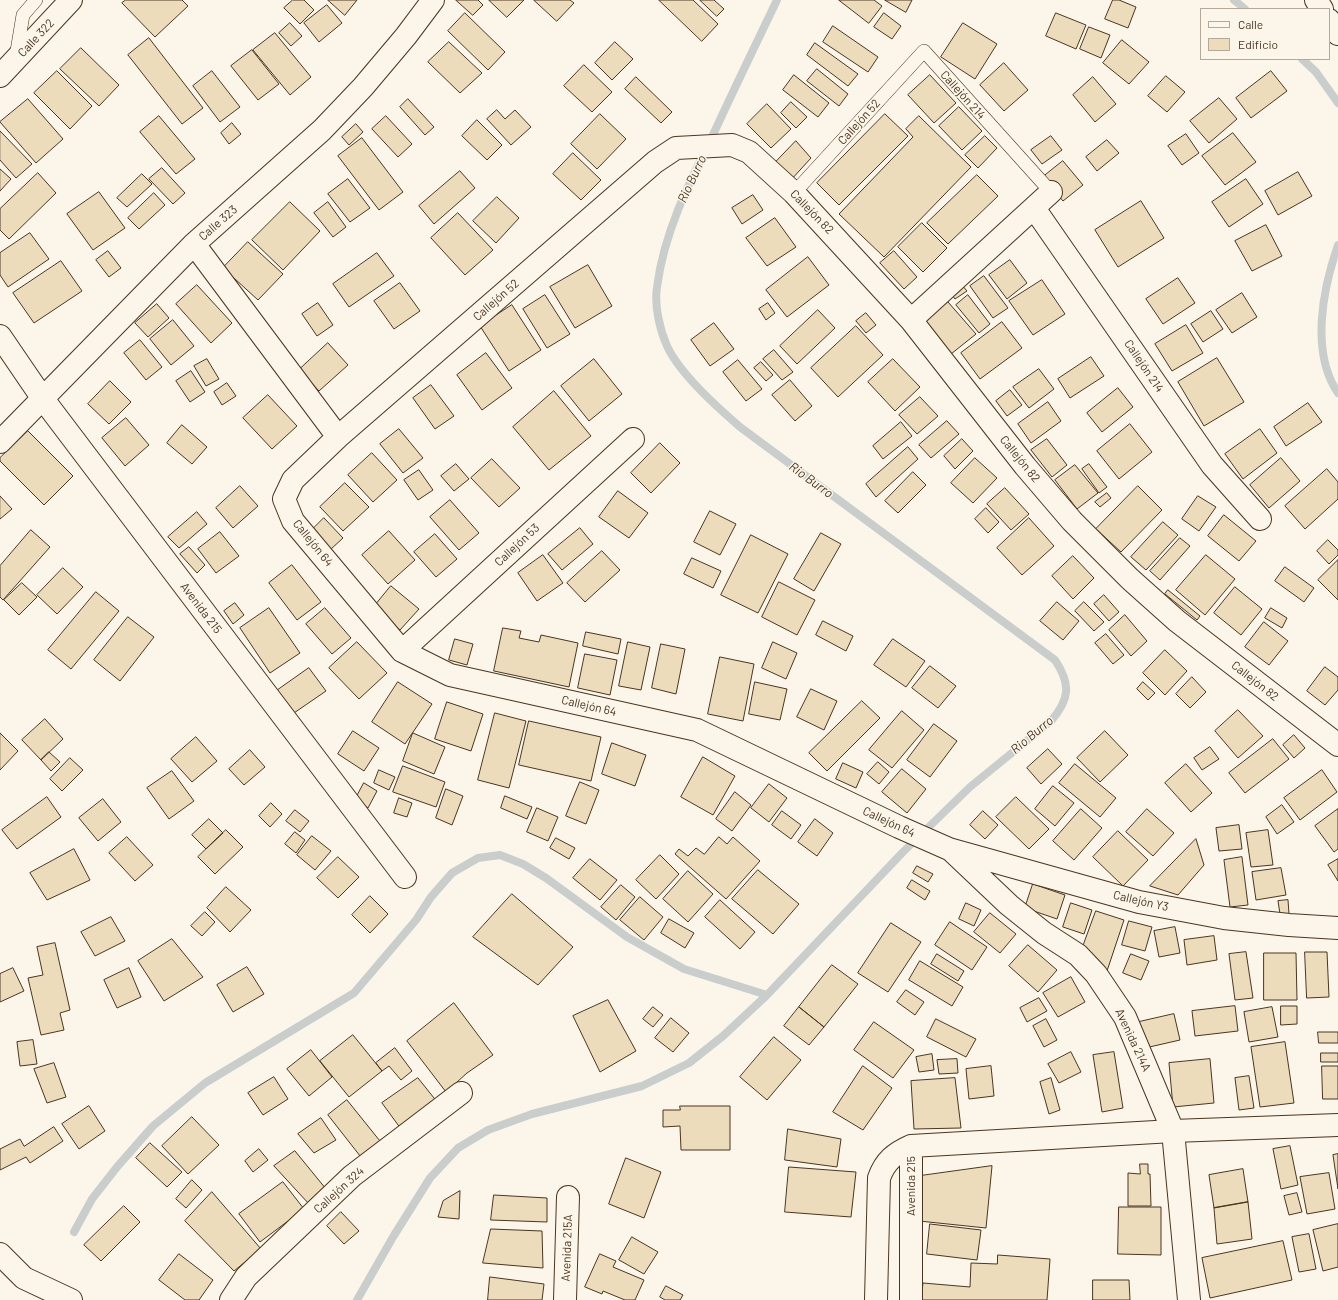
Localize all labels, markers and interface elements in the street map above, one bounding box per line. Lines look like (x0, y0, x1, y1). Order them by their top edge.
legend (1200, 8, 1330, 60)
street label: Calle 322 (15, 16, 57, 60)
text: Calle (1238, 17, 1263, 31)
text: Edificio (1238, 37, 1278, 51)
street label: Callejón 214 (937, 68, 989, 122)
street label: Callejón 52 (835, 96, 883, 148)
water label: Rio Burro (674, 153, 710, 205)
street label: Callejón 82 (787, 187, 837, 237)
street label: Calle 323 (196, 202, 240, 244)
street label: Callejón 52 (470, 276, 522, 324)
street label: Callejón 214 (1121, 337, 1167, 395)
street label: Callejón 82 (997, 433, 1043, 485)
water label: Rio Burro (786, 459, 836, 501)
street label: Callejón 64 (290, 517, 336, 569)
street label: Callejón 53 (492, 521, 542, 569)
street label: Avenida 215 (177, 580, 225, 636)
street label: Callejón 82 (1228, 658, 1282, 704)
street label: Callejón 64 (560, 693, 618, 719)
water label: Rio Burro (1008, 713, 1056, 757)
street label: Callejón 64 (860, 804, 918, 840)
street label: Callejón Y3 (1112, 888, 1170, 914)
street label: Avenida 214A (1112, 1006, 1154, 1074)
street label: Avenida 215 (904, 1156, 918, 1216)
street label: Callejón 324 (311, 1164, 367, 1216)
street label: Avenida 215A (559, 1214, 575, 1282)

